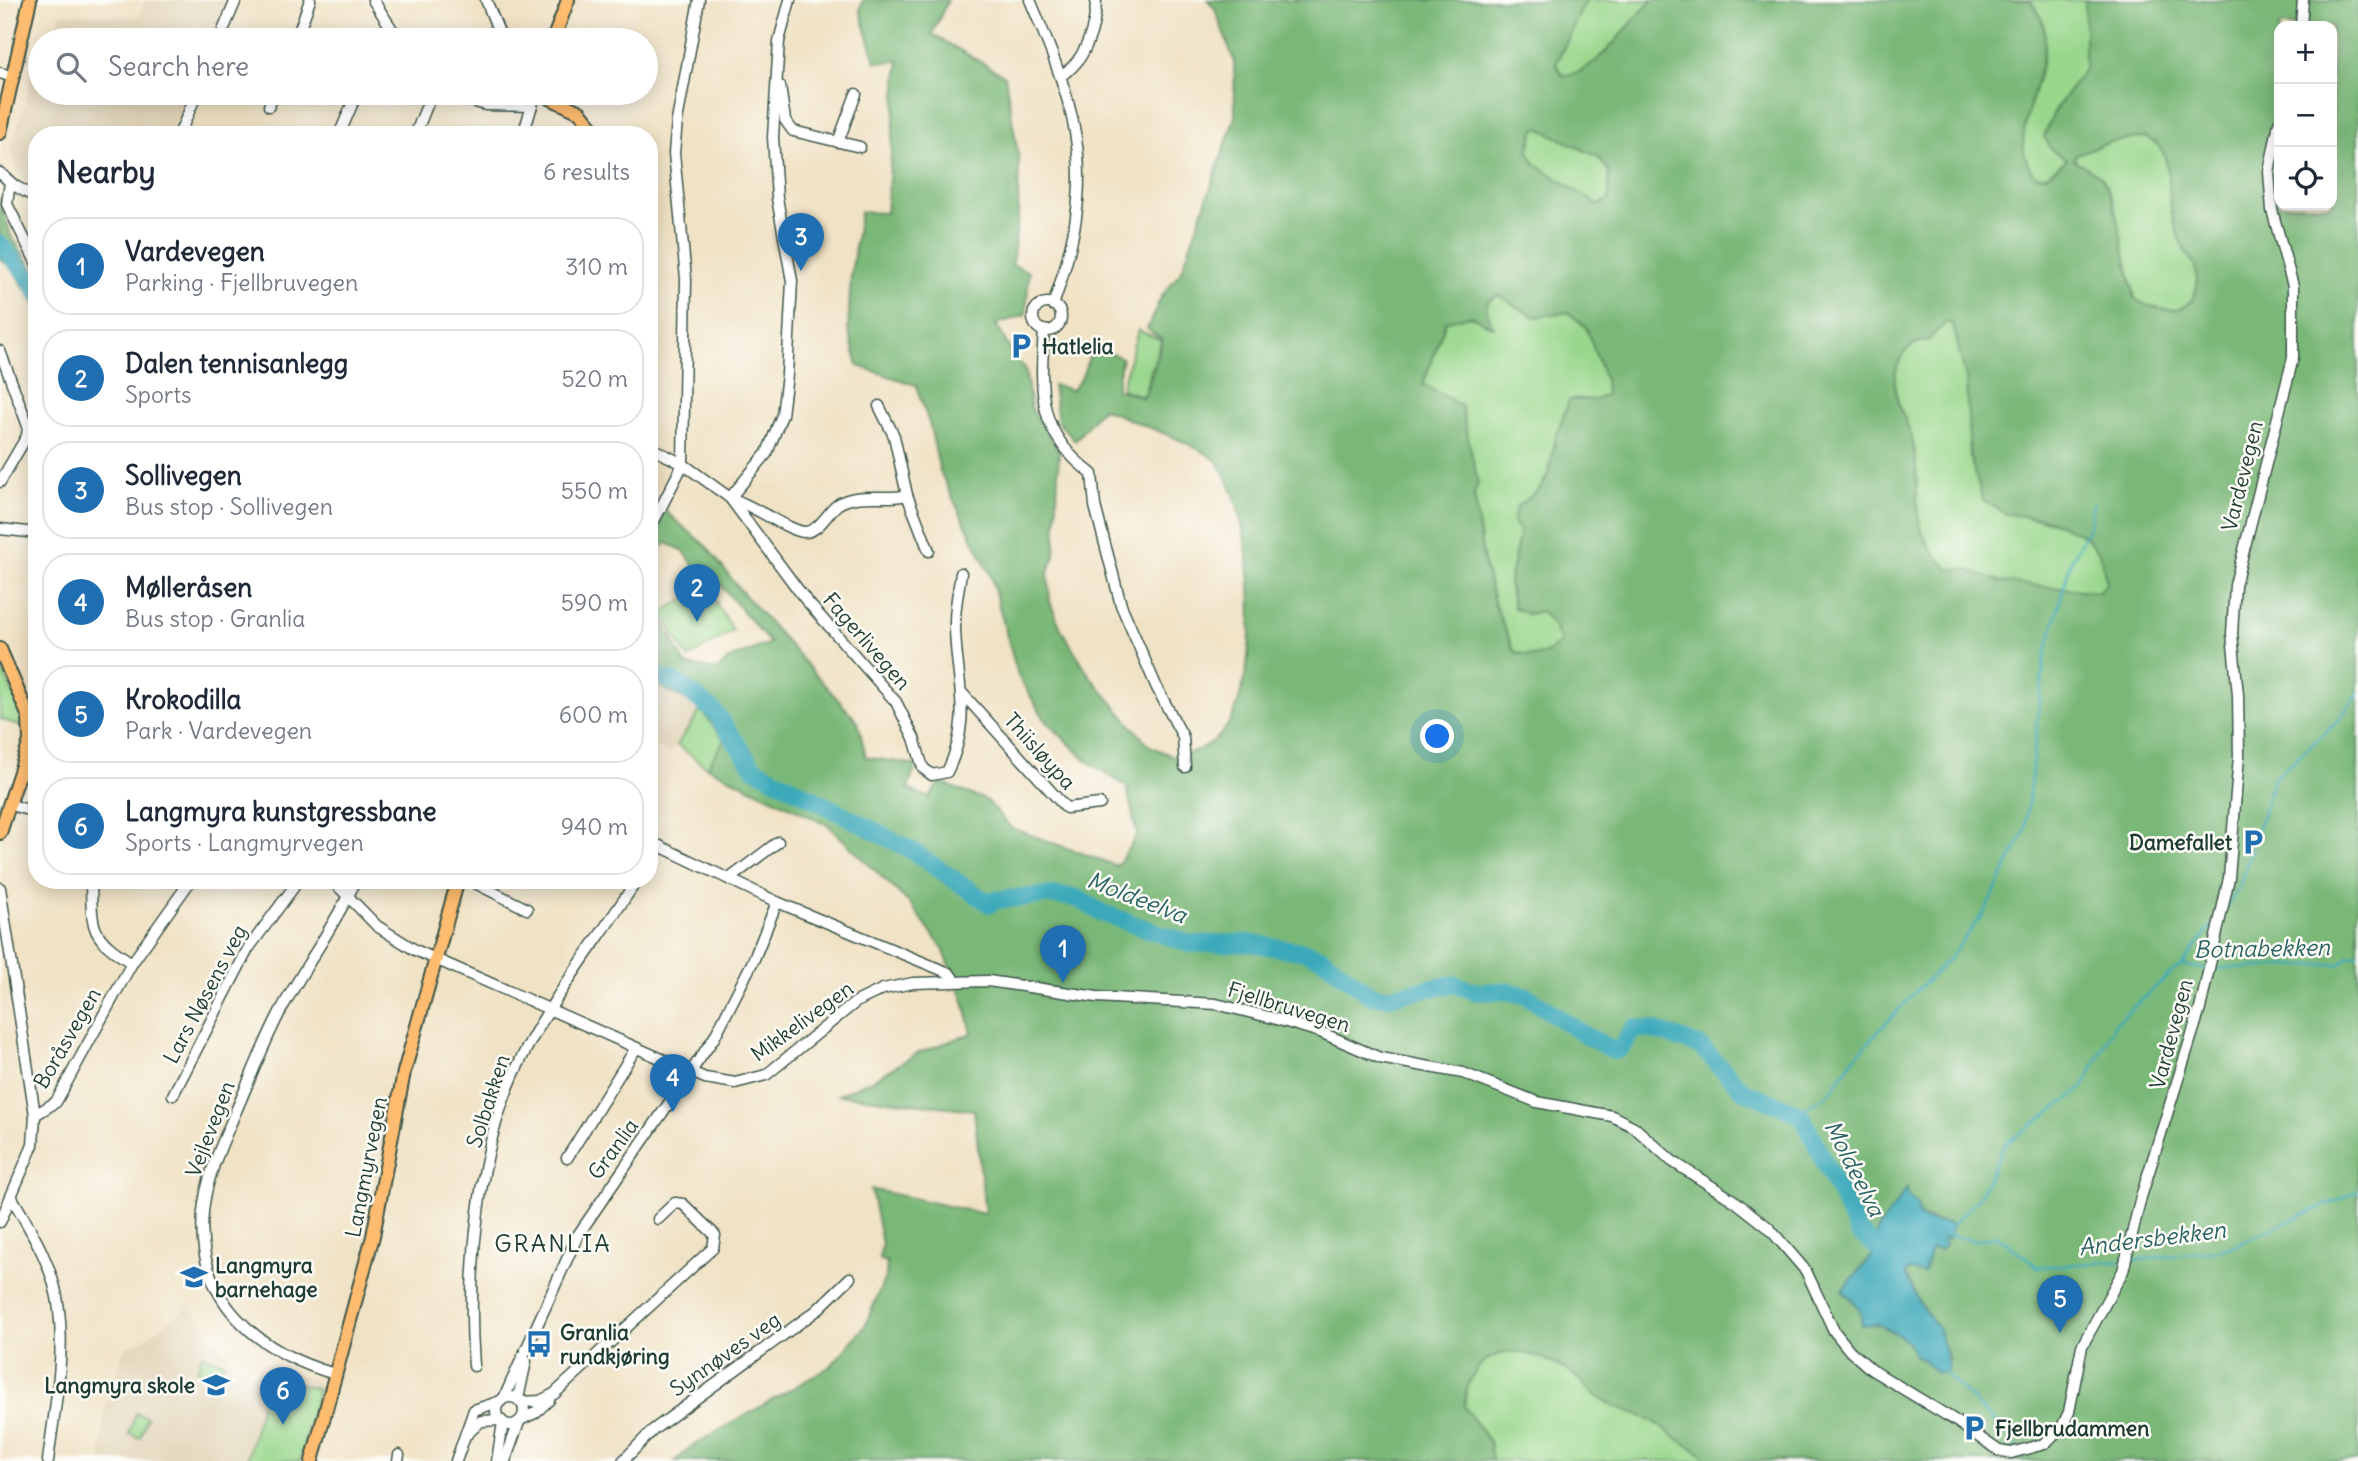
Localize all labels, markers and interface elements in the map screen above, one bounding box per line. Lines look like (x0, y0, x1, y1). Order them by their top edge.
map controls (2274, 21, 2337, 210)
button: + (2274, 21, 2337, 84)
search box (28, 28, 658, 105)
icon: search (52, 48, 90, 86)
text: Search here (108, 50, 249, 83)
button: − (2274, 84, 2337, 147)
button: locate (2274, 147, 2337, 210)
text: Nearby (56, 153, 156, 191)
text: 6 results (543, 157, 630, 186)
pin: 3 (778, 213, 824, 271)
text: Vardevegen (125, 235, 265, 268)
text: 1 (76, 252, 86, 281)
text: 310 m (565, 252, 628, 281)
text: Parking · Fjellbruvegen (125, 268, 358, 297)
parking icon: Hatlelia (1006, 331, 1036, 361)
place label: Hatlelia (1042, 333, 1114, 360)
text: Dalen tennisanlegg (125, 347, 348, 380)
text: 2 (75, 364, 87, 393)
text: 520 m (561, 364, 628, 393)
text: Sports (125, 380, 191, 409)
street label: Vardevegen (2215, 418, 2269, 534)
text: Sollivegen (125, 459, 242, 492)
text: 3 (74, 476, 88, 505)
text: 550 m (561, 476, 628, 505)
text: Bus stop · Sollivegen (125, 492, 333, 521)
pin: 2 (674, 564, 720, 622)
text: Mølleråsen (125, 571, 252, 604)
street label: Fagerlivegen (817, 587, 917, 695)
text: 4 (74, 588, 88, 617)
text: 590 m (561, 588, 628, 617)
text: Bus stop · Granlia (125, 604, 305, 633)
text: Krokodilla (125, 683, 241, 716)
text: 5 (74, 700, 88, 729)
text: 600 m (559, 700, 628, 729)
street label: Thiisløypa (998, 707, 1082, 795)
text: Park · Vardevegen (125, 716, 312, 745)
your location (1420, 719, 1454, 753)
text: Langmyra kunstgressbane (125, 795, 437, 828)
text: 6 (74, 812, 88, 841)
text: 940 m (561, 812, 628, 841)
parking icon: Damefallet (2238, 827, 2268, 857)
text: Sports · Langmyrvegen (125, 828, 364, 857)
place label: Damefallet (2129, 829, 2233, 856)
water label: Moldeelva (1083, 865, 1193, 930)
street label: Lars Nøsens veg (157, 920, 253, 1068)
pin: 1 (1040, 925, 1086, 983)
water label: Botnabekken (2194, 932, 2331, 964)
street label: Mikkelivegen (745, 975, 859, 1067)
street label: Fjellbruvegen (1225, 976, 1353, 1038)
street label: Vardevegen (2143, 976, 2199, 1092)
street label: Boråsvegen (27, 983, 107, 1093)
street label: Solbakken (460, 1051, 516, 1151)
pin: 4 (650, 1054, 696, 1112)
street label: Vejlevegen (179, 1077, 241, 1181)
street label: Langmyrvegen (339, 1094, 393, 1240)
street label: Granlia (582, 1113, 644, 1185)
water label: Moldeelva (1818, 1115, 1892, 1223)
water label: Andersbekken (2077, 1215, 2228, 1261)
district label: GRANLIA (494, 1228, 612, 1258)
place label: Langmyra barnehage (215, 1252, 318, 1303)
school or university icon: Langmyra barnehage (179, 1262, 209, 1292)
pin: 5 (2037, 1275, 2083, 1333)
street label: Synnøves veg (664, 1306, 786, 1402)
place label: Granlia rundkjøring (560, 1319, 670, 1370)
bus stop icon: Granlia rundkjøring (524, 1329, 554, 1359)
pin: 6 (260, 1367, 306, 1425)
school or university icon: Langmyra skole (201, 1370, 231, 1400)
place label: Langmyra skole (44, 1372, 195, 1399)
parking icon: Fjellbrudammen (1959, 1413, 1989, 1443)
place label: Fjellbrudammen (1995, 1415, 2149, 1442)

